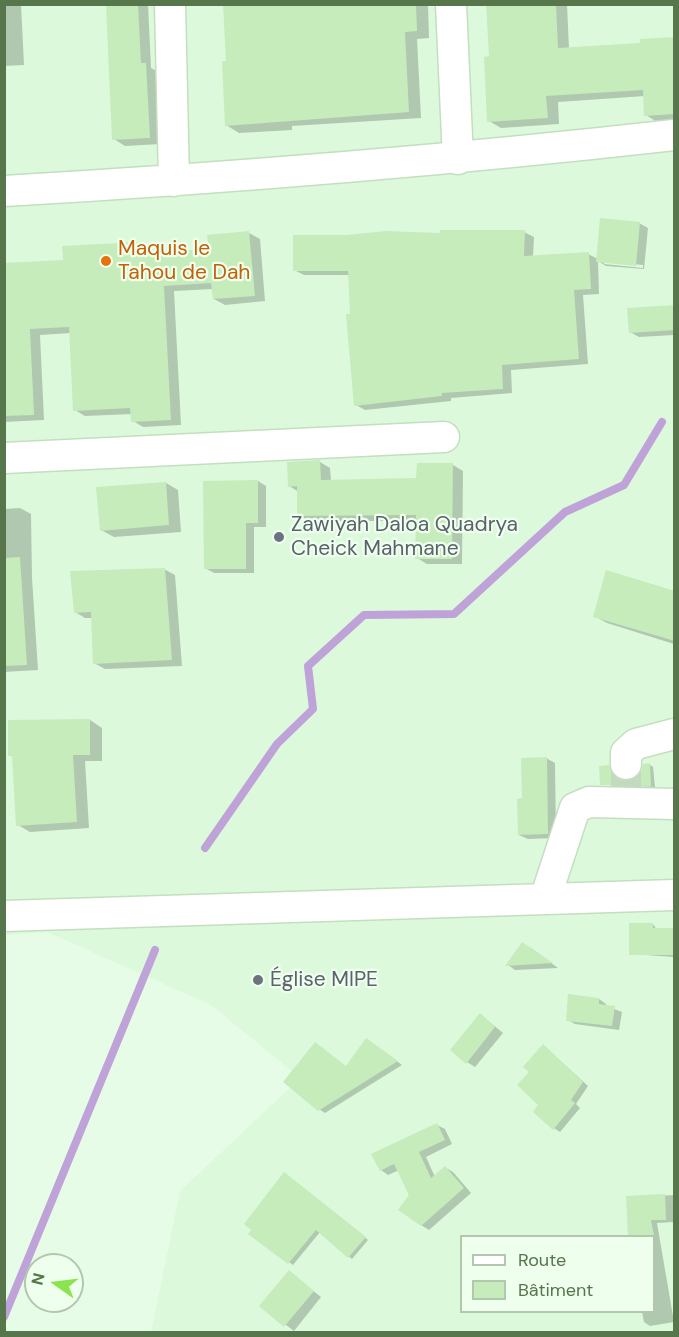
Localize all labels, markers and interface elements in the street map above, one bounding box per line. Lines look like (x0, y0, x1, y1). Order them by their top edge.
place label: Maquis le Tahou de Dah (118, 236, 250, 286)
marker: Maquis le Tahou de Dah (99, 254, 113, 268)
place label: Zawiyah Daloa Quadrya Cheick Mahmane (291, 512, 518, 562)
marker: Zawiyah Daloa Quadrya Cheick Mahmane (272, 530, 286, 544)
place label: Église MIPE (270, 967, 378, 993)
marker: Église MIPE (251, 973, 265, 987)
legend (460, 1235, 655, 1313)
text: Route (518, 1248, 566, 1272)
north arrow (24, 1253, 84, 1313)
text: N (26, 1271, 50, 1287)
text: Bâtiment (518, 1278, 593, 1302)

